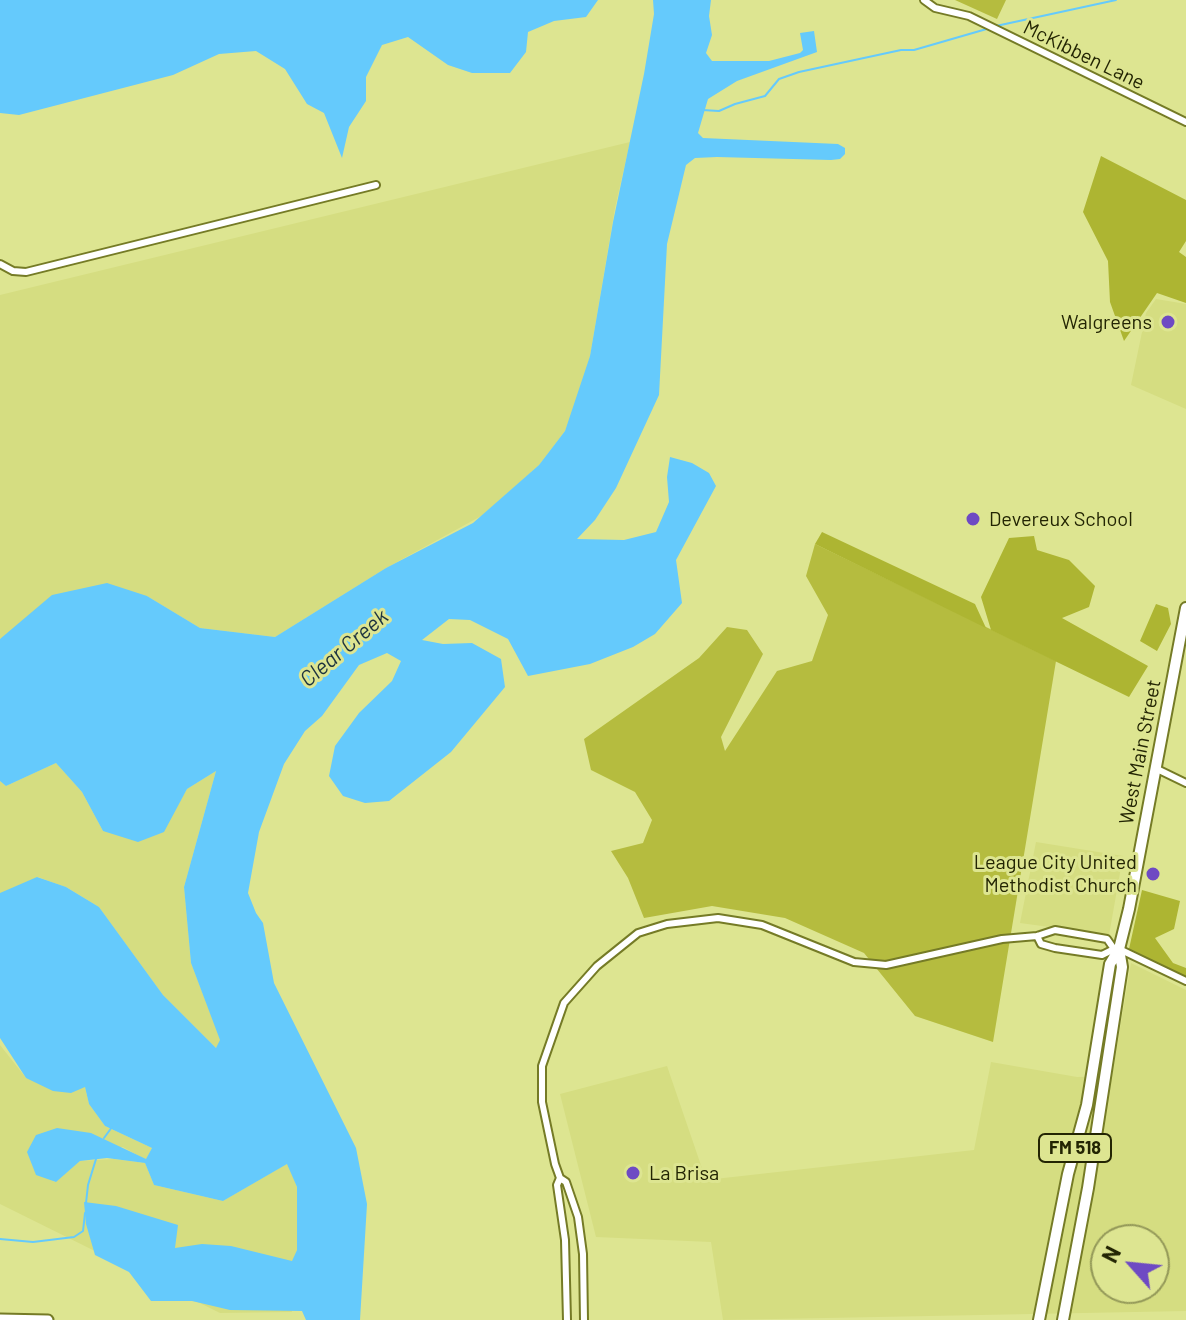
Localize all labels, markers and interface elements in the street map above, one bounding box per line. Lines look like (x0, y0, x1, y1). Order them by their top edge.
street label: McKibben Lane (1019, 15, 1149, 95)
place label: Walgreens (1061, 310, 1152, 334)
marker: Walgreens (1159, 313, 1177, 331)
place label: Devereux School (989, 507, 1133, 531)
marker: Devereux School (964, 510, 982, 528)
water label: Clear Creek (295, 604, 393, 692)
street label: West Main Street (1114, 678, 1166, 826)
place label: League City United Methodist Church (974, 850, 1137, 897)
marker: League City United Methodist Church (1144, 865, 1162, 883)
road number: FM 518 (1039, 1134, 1111, 1162)
place label: La Brisa (649, 1161, 719, 1185)
marker: La Brisa (624, 1164, 642, 1182)
north arrow (1090, 1224, 1170, 1304)
text: N (1095, 1242, 1125, 1266)

